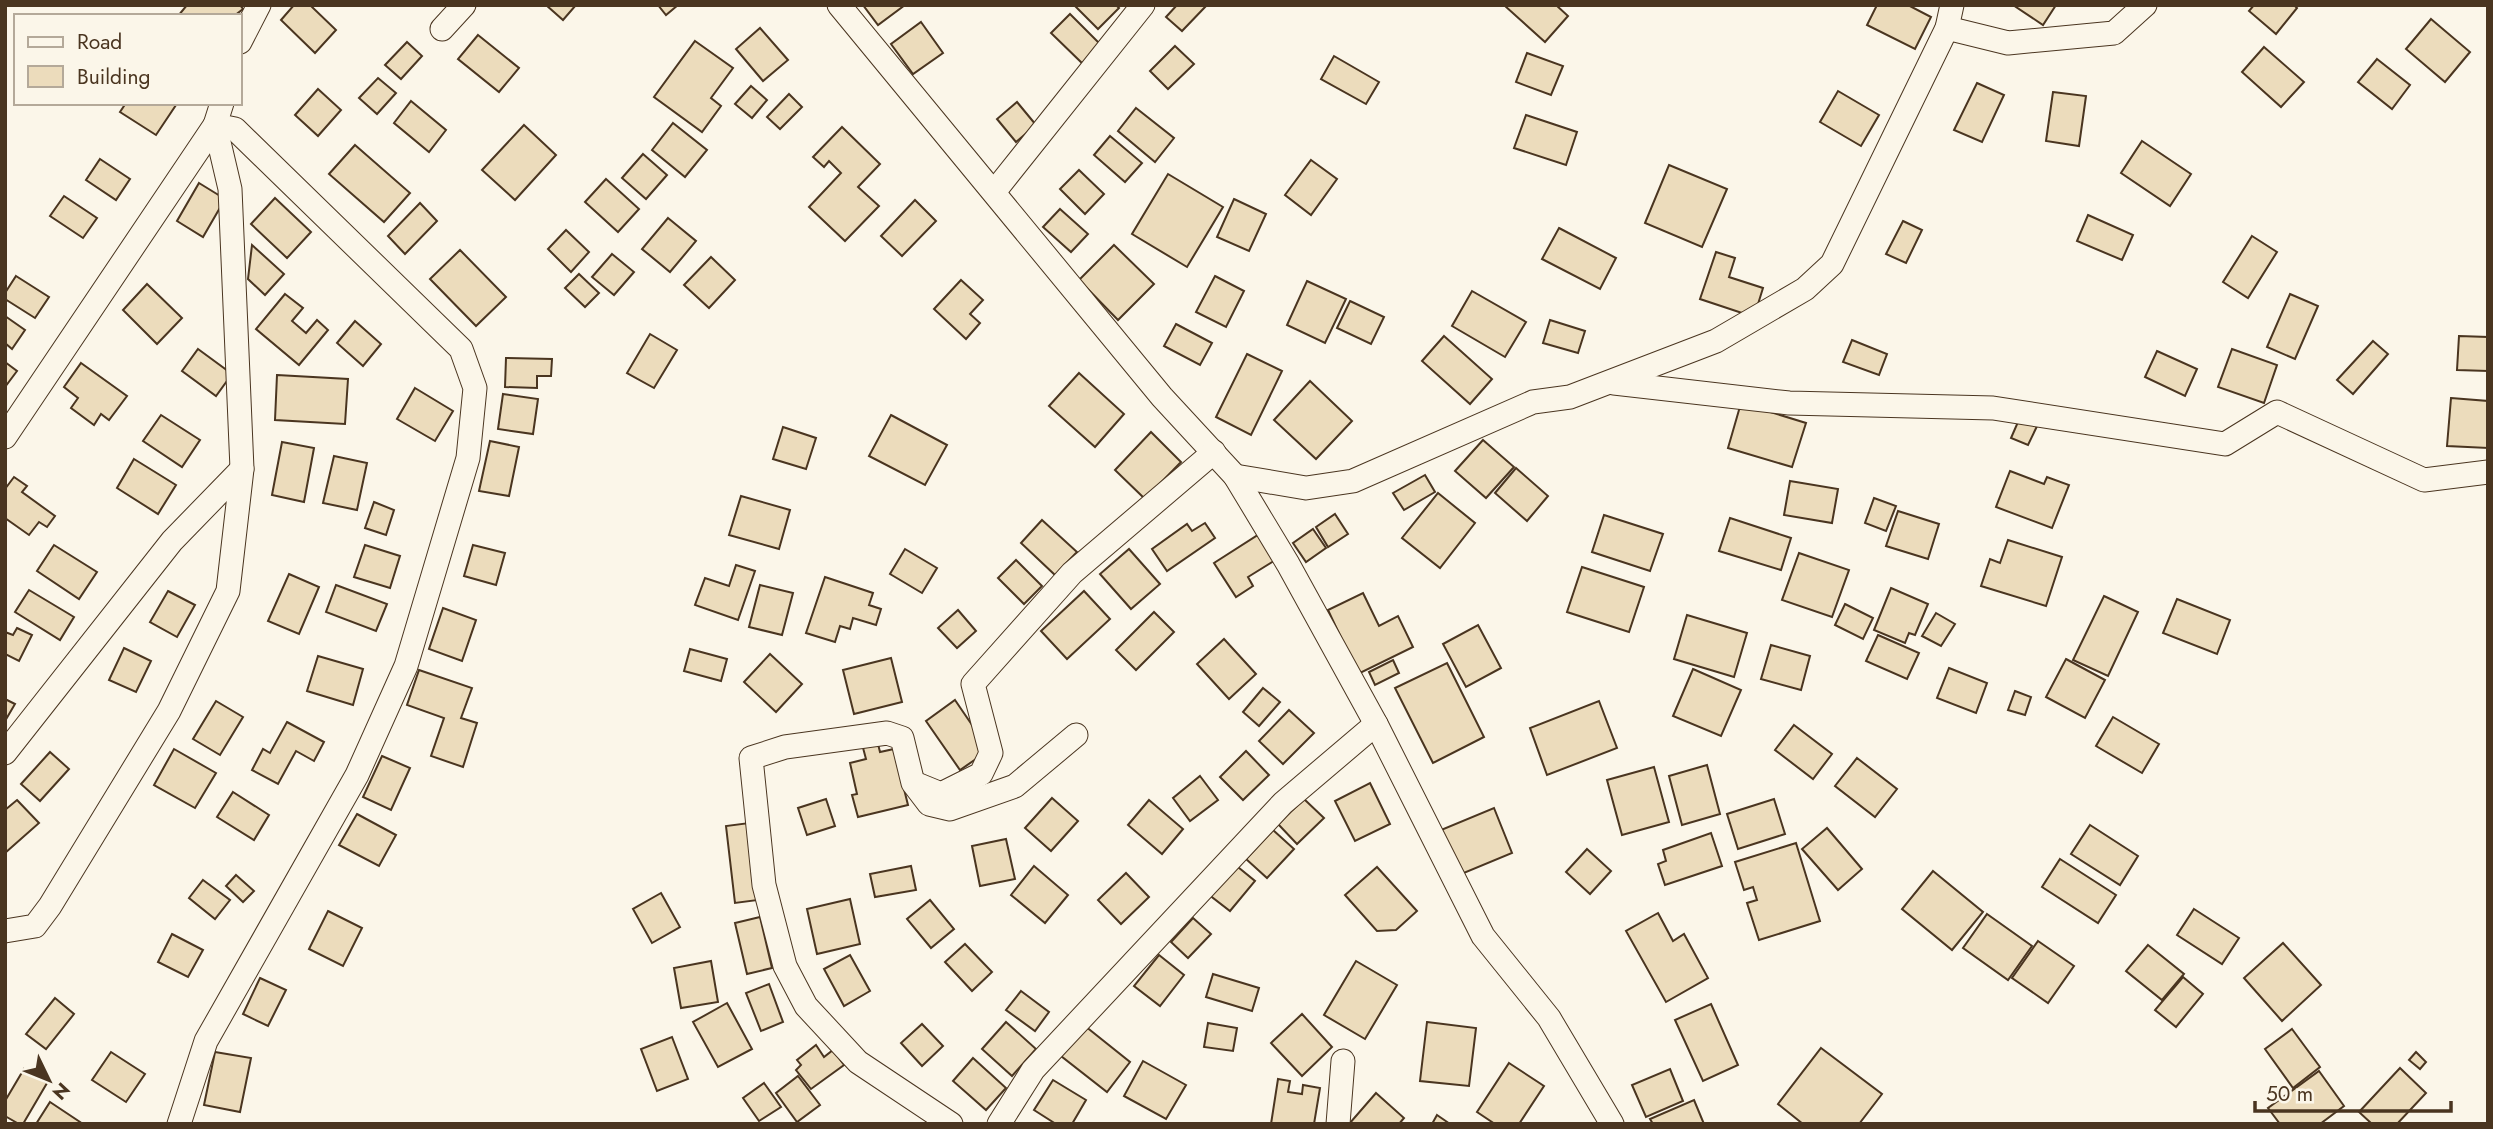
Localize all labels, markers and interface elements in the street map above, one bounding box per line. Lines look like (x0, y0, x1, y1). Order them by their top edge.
legend (14, 14, 242, 105)
text: Road (77, 27, 122, 57)
text: Building (77, 62, 150, 92)
north arrow (14, 1045, 84, 1115)
scale bar (2255, 1070, 2451, 1114)
text: N (46, 1077, 76, 1106)
text: 50 m (2266, 1079, 2313, 1109)

